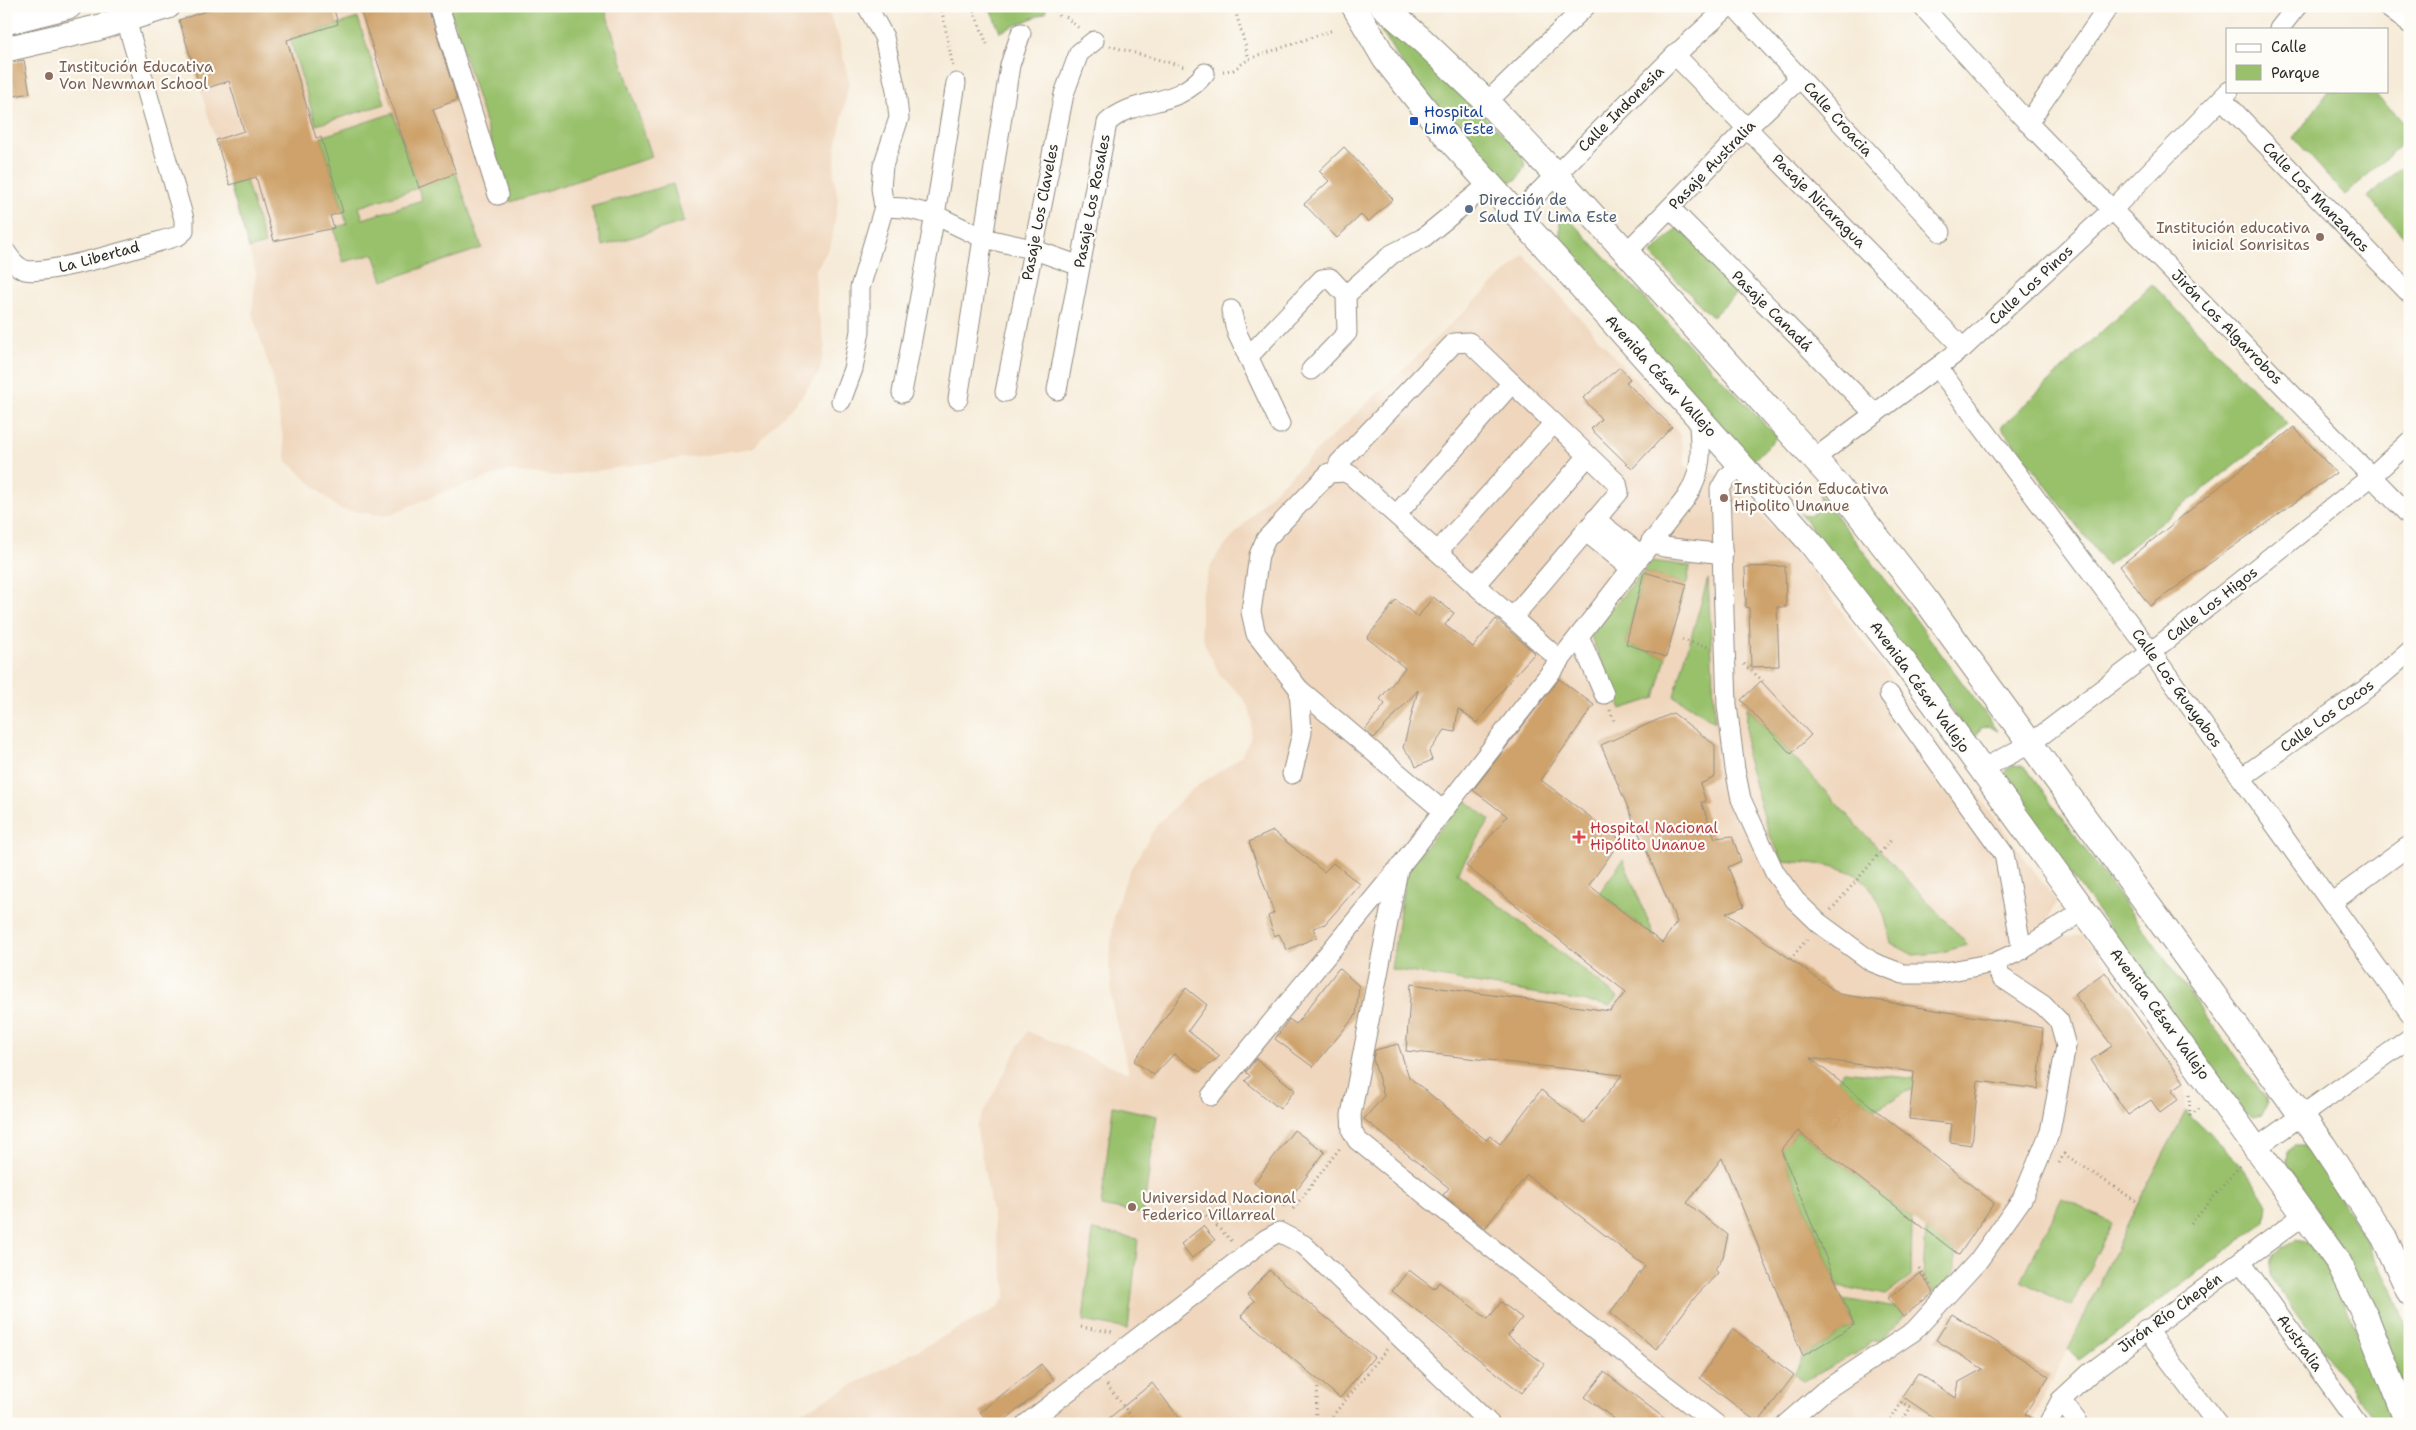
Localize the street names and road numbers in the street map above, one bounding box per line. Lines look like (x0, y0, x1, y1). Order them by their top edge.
street label: Calle Indonesia (1574, 61, 1669, 156)
street label: Calle Croacia (1799, 77, 1877, 161)
street label: Pasaje Australia (1664, 115, 1760, 214)
street label: Pasaje Los Rosales (1069, 132, 1115, 270)
street label: Calle Los Manzanos (2258, 137, 2374, 257)
street label: Pasaje Los Claveles (1017, 142, 1063, 282)
street label: Pasaje Nicaragua (1768, 150, 1871, 253)
street label: La Libertad (56, 236, 142, 277)
street label: Calle Los Pinos (1985, 241, 2077, 329)
street label: Jirón Los Algarrobos (2167, 265, 2287, 389)
street label: Pasaje Canadá (1727, 266, 1817, 356)
street label: Avenida César Vallejo (1601, 311, 1721, 441)
street label: Calle Los Higos (2162, 562, 2262, 646)
street label: Avenida César Vallejo (1866, 617, 1974, 757)
street label: Calle Los Guayabos (2127, 625, 2227, 751)
street label: Calle Los Cocos (2276, 675, 2378, 757)
street label: Avenida César Vallejo (2106, 944, 2214, 1084)
street label: Jirón Río Chepén (2114, 1269, 2226, 1357)
street label: Australia (2273, 1310, 2328, 1376)

